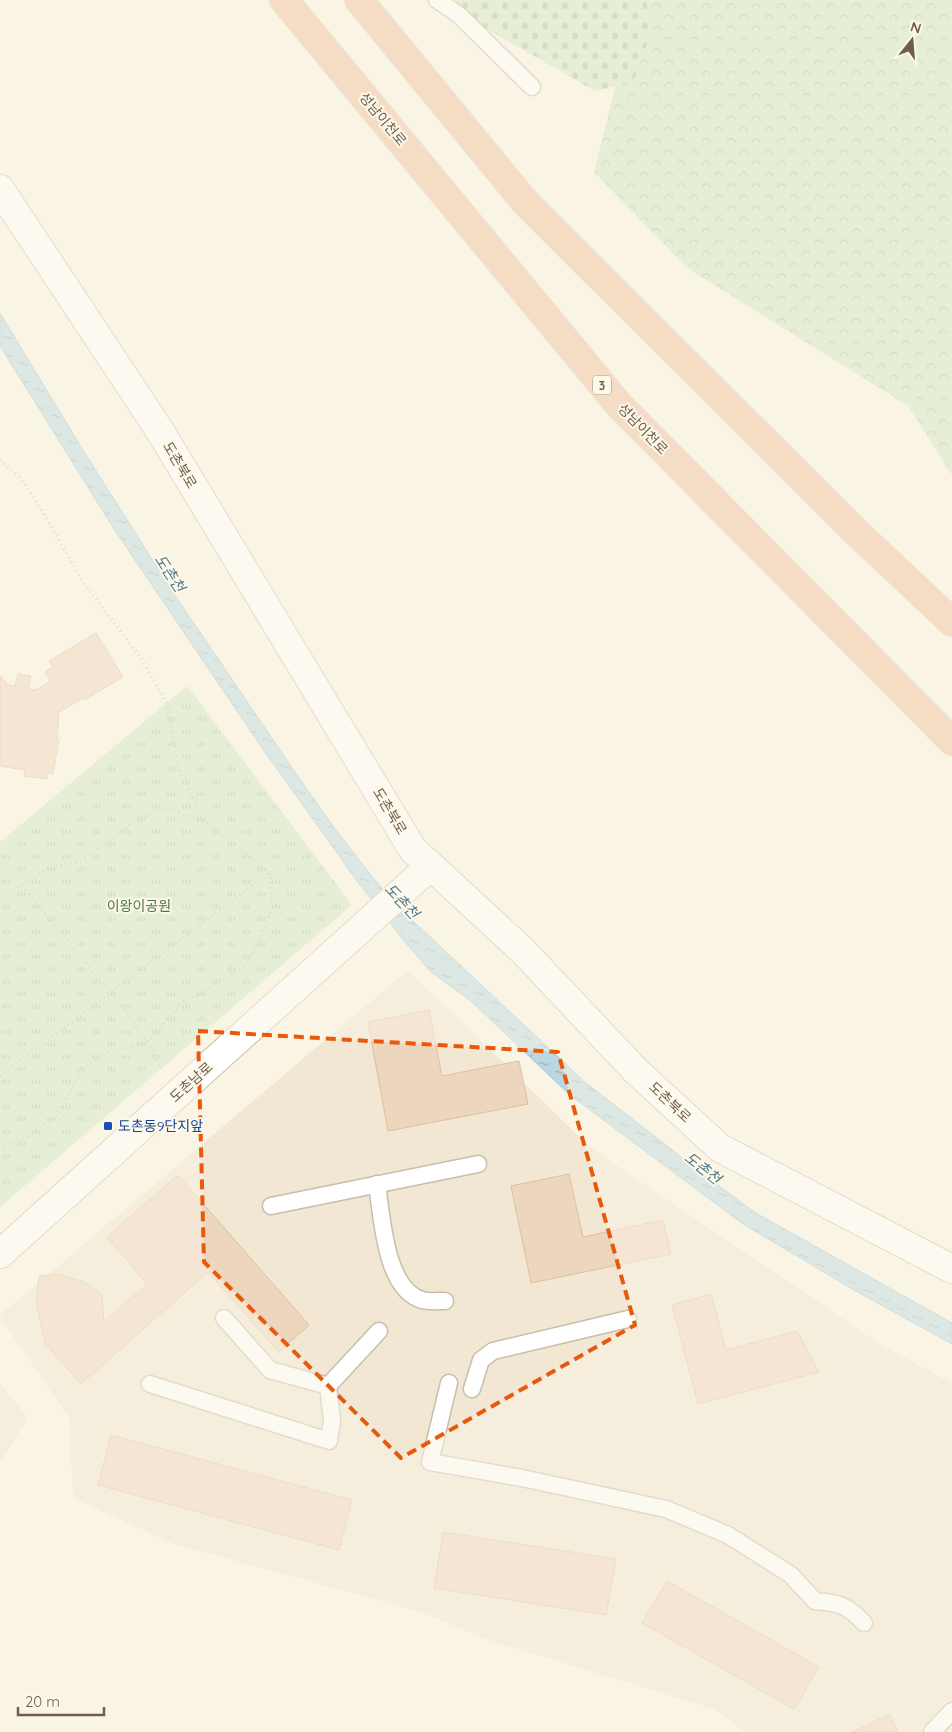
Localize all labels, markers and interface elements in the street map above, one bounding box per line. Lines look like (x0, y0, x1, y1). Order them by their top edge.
north arrow (887, 15, 937, 65)
text: N (908, 17, 923, 38)
street label: 성남이천로 (355, 89, 411, 150)
road number: 3 (593, 376, 611, 394)
street label: 성남이천로 (614, 400, 672, 458)
street label: 도촌북로 (159, 438, 201, 492)
water label: 도촌천 (151, 550, 190, 597)
street label: 도촌북로 (369, 784, 411, 838)
water label: 도촌천 (381, 879, 425, 924)
park label: 이왕이공원 (107, 897, 171, 915)
street label: 도촌남로 (166, 1058, 216, 1106)
street label: 도촌북로 (645, 1078, 695, 1126)
place label: 도촌동9단지앞 (118, 1117, 203, 1135)
marker: 도촌동9단지앞 (102, 1120, 114, 1132)
water label: 도촌천 (681, 1148, 727, 1190)
scale bar (18, 1684, 104, 1716)
text: 20 m (25, 1692, 60, 1711)

